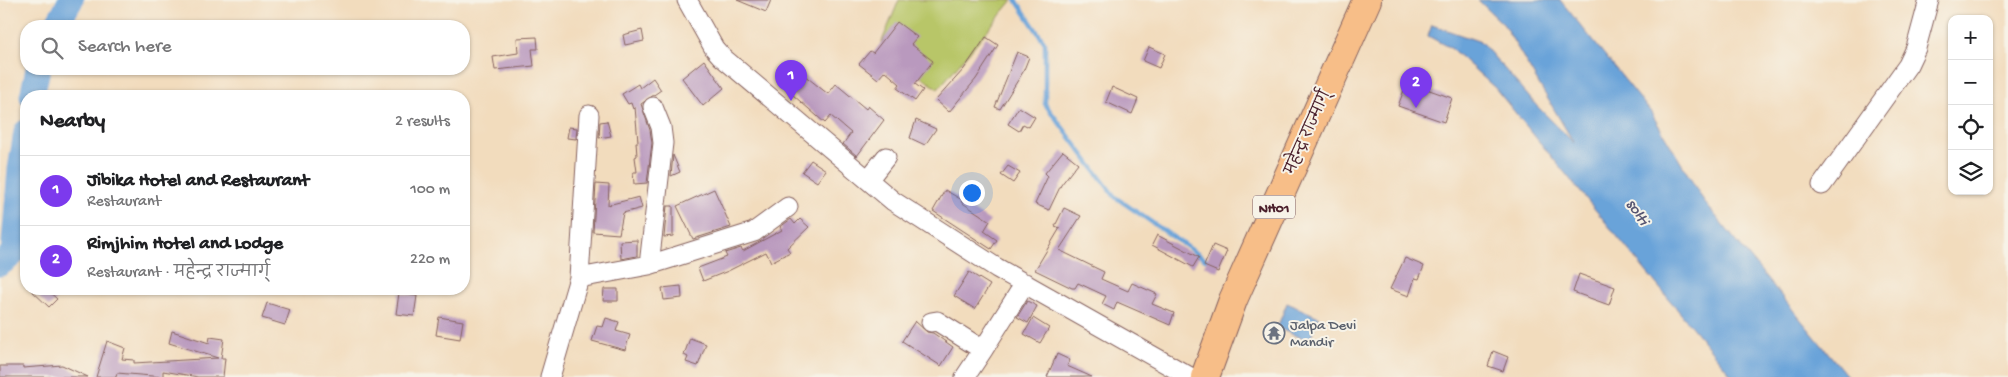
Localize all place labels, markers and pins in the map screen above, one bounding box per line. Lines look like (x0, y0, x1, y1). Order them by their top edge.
pin: 1 (775, 60, 807, 101)
pin: 2 (1400, 67, 1432, 108)
place label: Jalpa Devi Mandir (1290, 317, 1356, 352)
temple icon: Jalpa Devi Mandir (1262, 321, 1286, 345)

